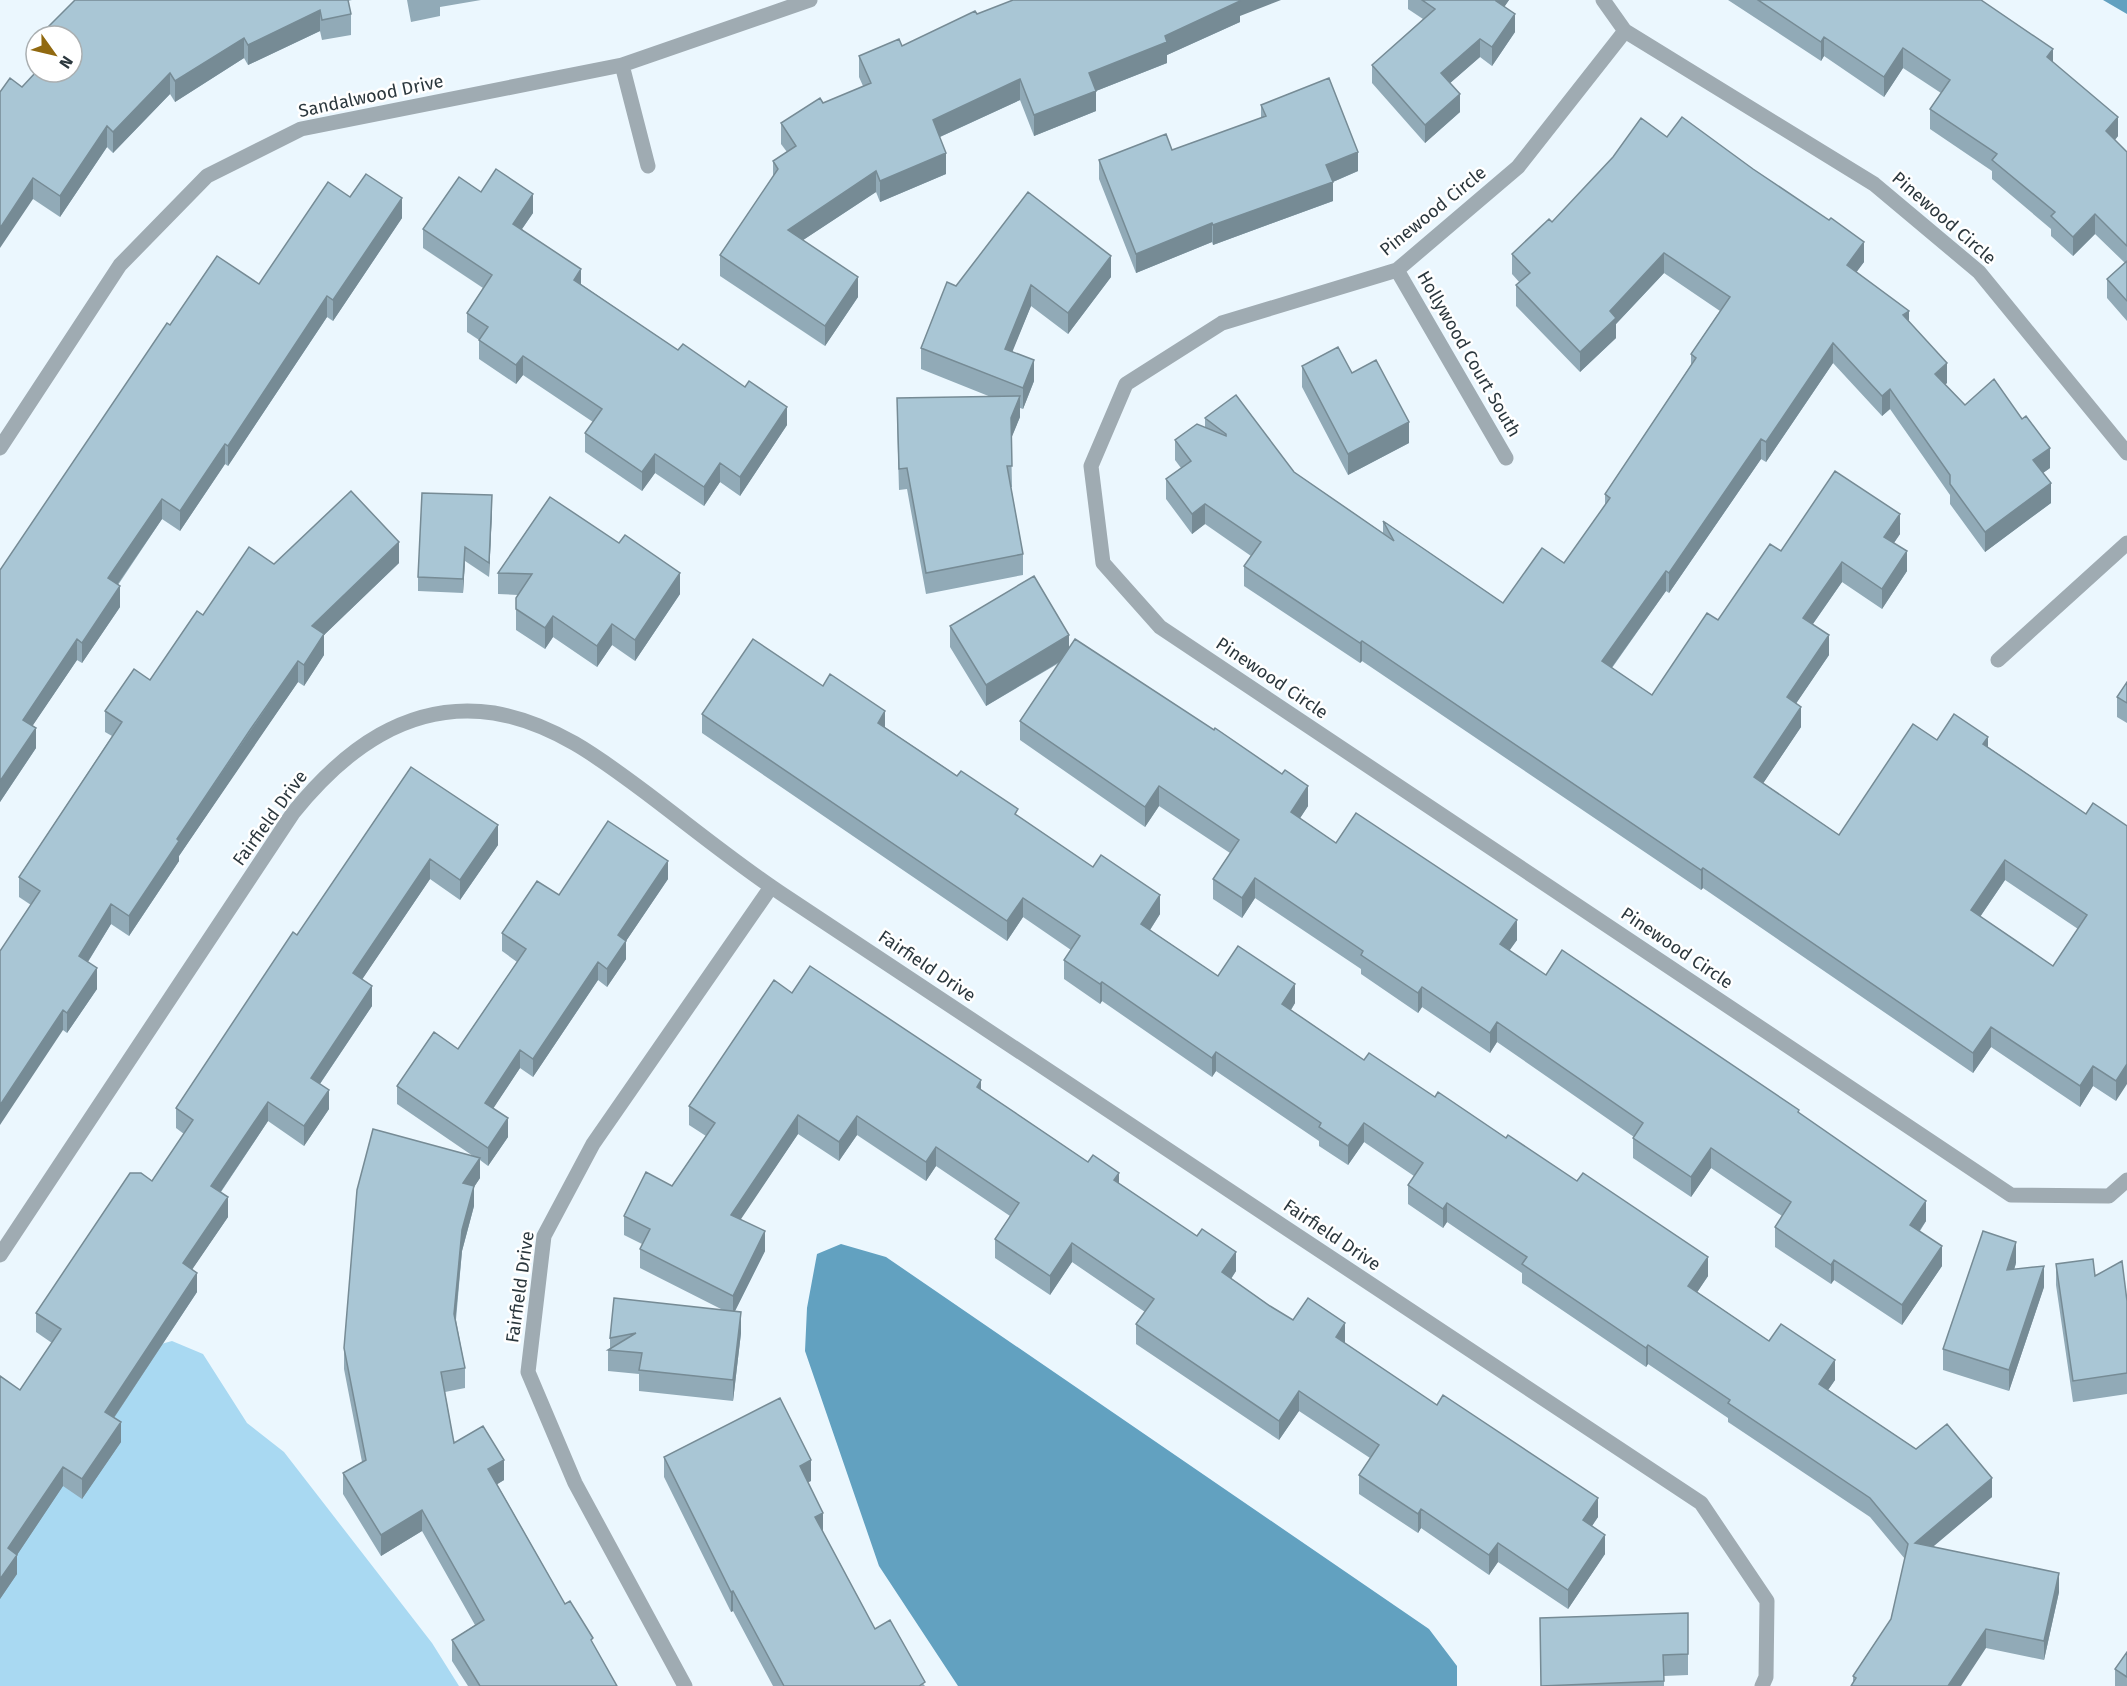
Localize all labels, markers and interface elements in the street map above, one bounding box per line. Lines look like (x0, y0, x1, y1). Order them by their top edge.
north arrow (24, 24, 84, 84)
text: N (55, 52, 77, 72)
street label: Sandalwood Drive (297, 70, 445, 122)
street label: Pinewood Circle (1375, 161, 1491, 261)
street label: Pinewood Circle (1888, 167, 2000, 269)
street label: Hollywood Court South (1412, 267, 1526, 441)
street label: Pinewood Circle (1212, 632, 1332, 724)
street label: Fairfield Drive (228, 766, 312, 870)
street label: Pinewood Circle (1617, 902, 1737, 994)
street label: Fairfield Drive (874, 925, 980, 1007)
street label: Fairfield Drive (1279, 1194, 1385, 1276)
street label: Fairfield Drive (501, 1230, 539, 1344)

